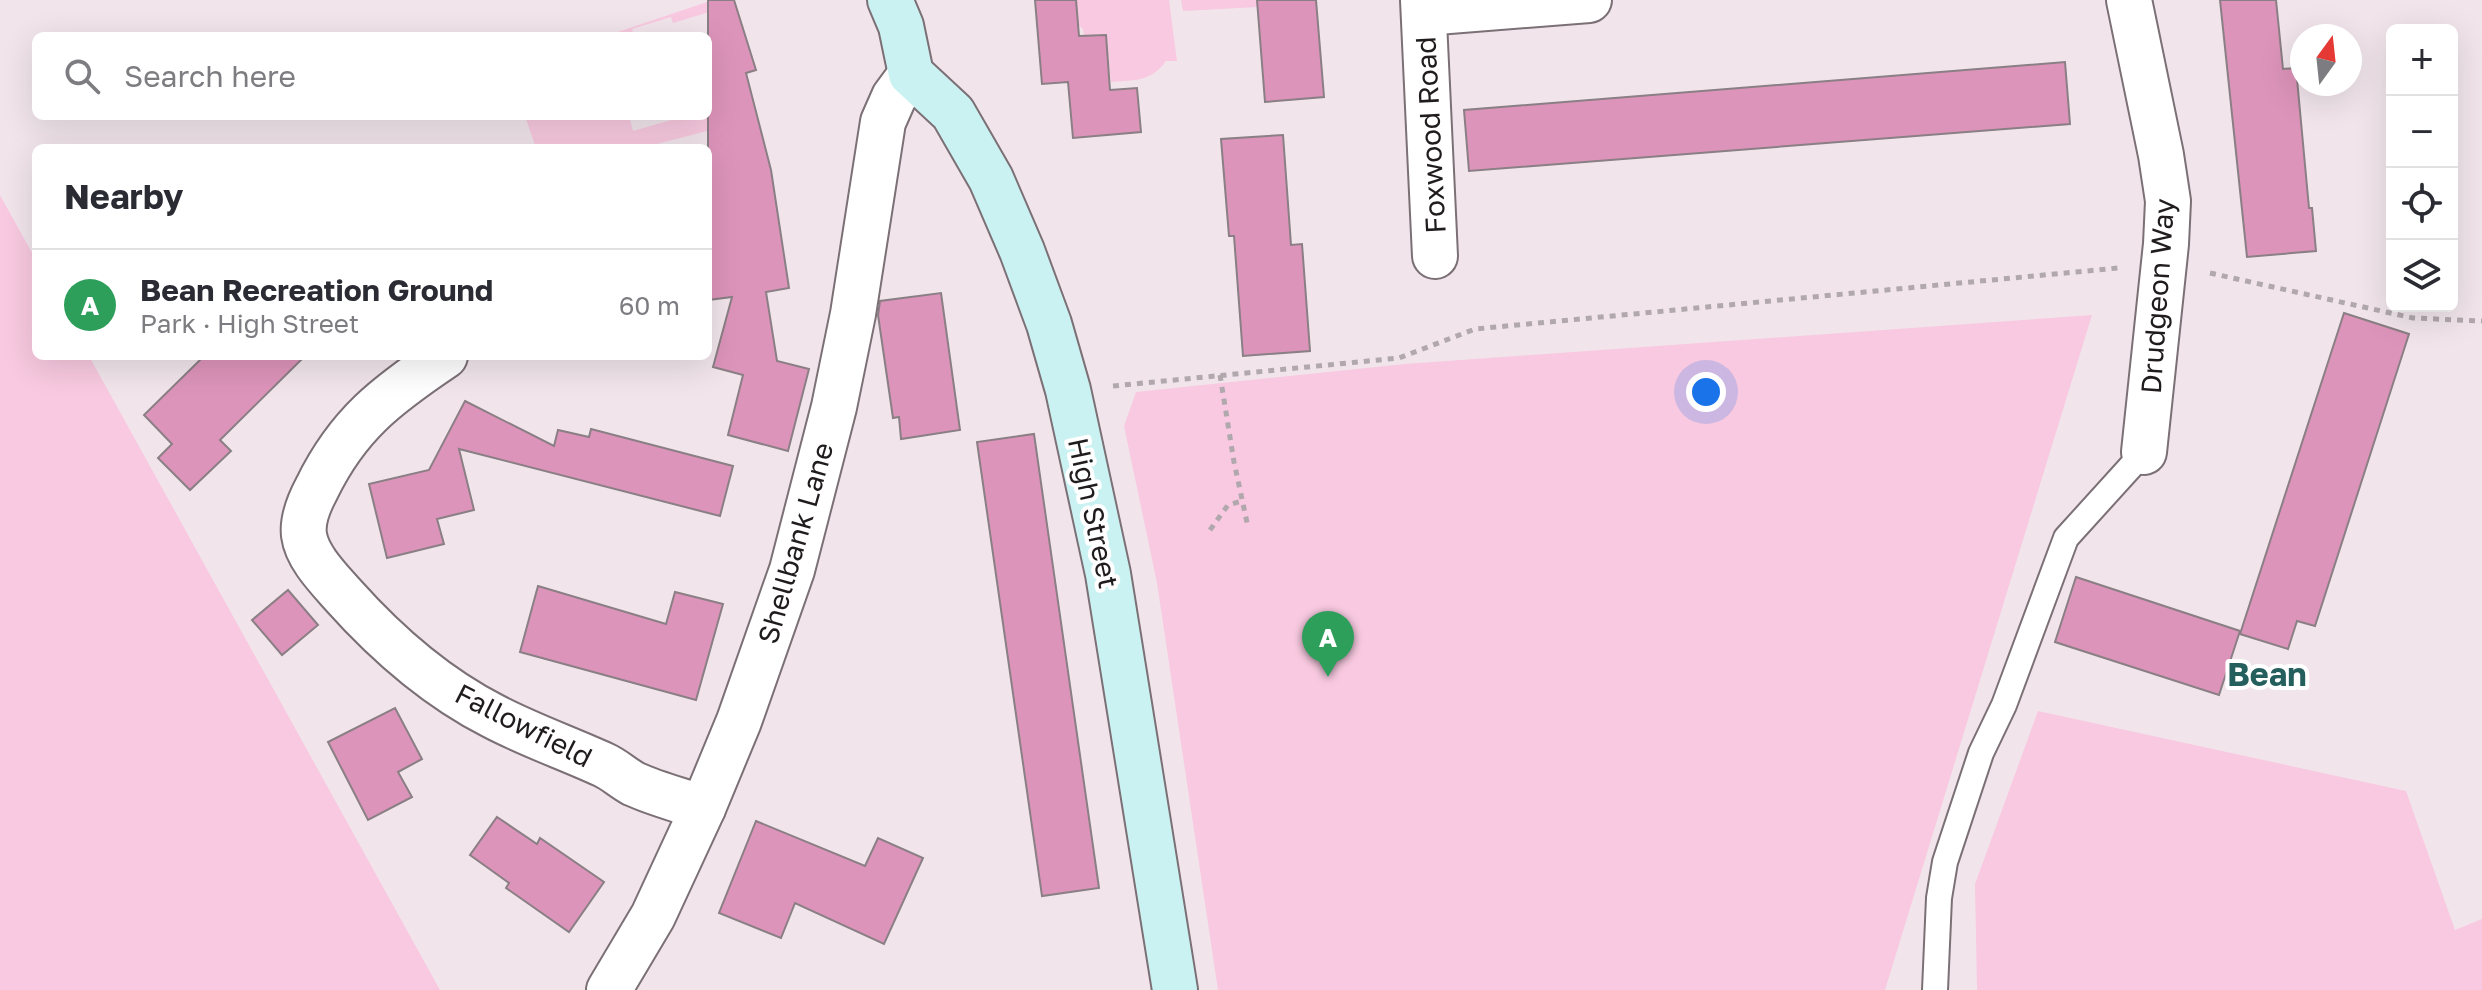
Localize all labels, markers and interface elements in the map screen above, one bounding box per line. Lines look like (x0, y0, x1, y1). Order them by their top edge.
north arrow (2290, 24, 2362, 96)
map controls (2386, 24, 2458, 312)
button: + (2386, 24, 2458, 96)
search box (32, 32, 712, 120)
street label: Foxwood Road (1408, 36, 1452, 234)
icon: search (60, 54, 104, 98)
text: Search here (124, 58, 296, 94)
button: − (2386, 96, 2458, 168)
button: locate (2386, 168, 2458, 240)
text: Nearby (64, 176, 184, 216)
street label: Drudgeon Way (2134, 197, 2180, 395)
button: layers (2386, 240, 2458, 312)
text: Bean Recreation Ground (140, 272, 493, 308)
text: A (81, 290, 99, 321)
text: 60 m (619, 290, 680, 321)
text: Park · High Street (140, 308, 359, 339)
your location (1686, 372, 1726, 412)
street label: High Street (1062, 435, 1126, 591)
street label: Shellbank Lane (750, 439, 840, 647)
pin: A (1302, 611, 1354, 677)
district label: Bean (2227, 655, 2307, 693)
street label: Fallowfield (450, 676, 598, 774)

